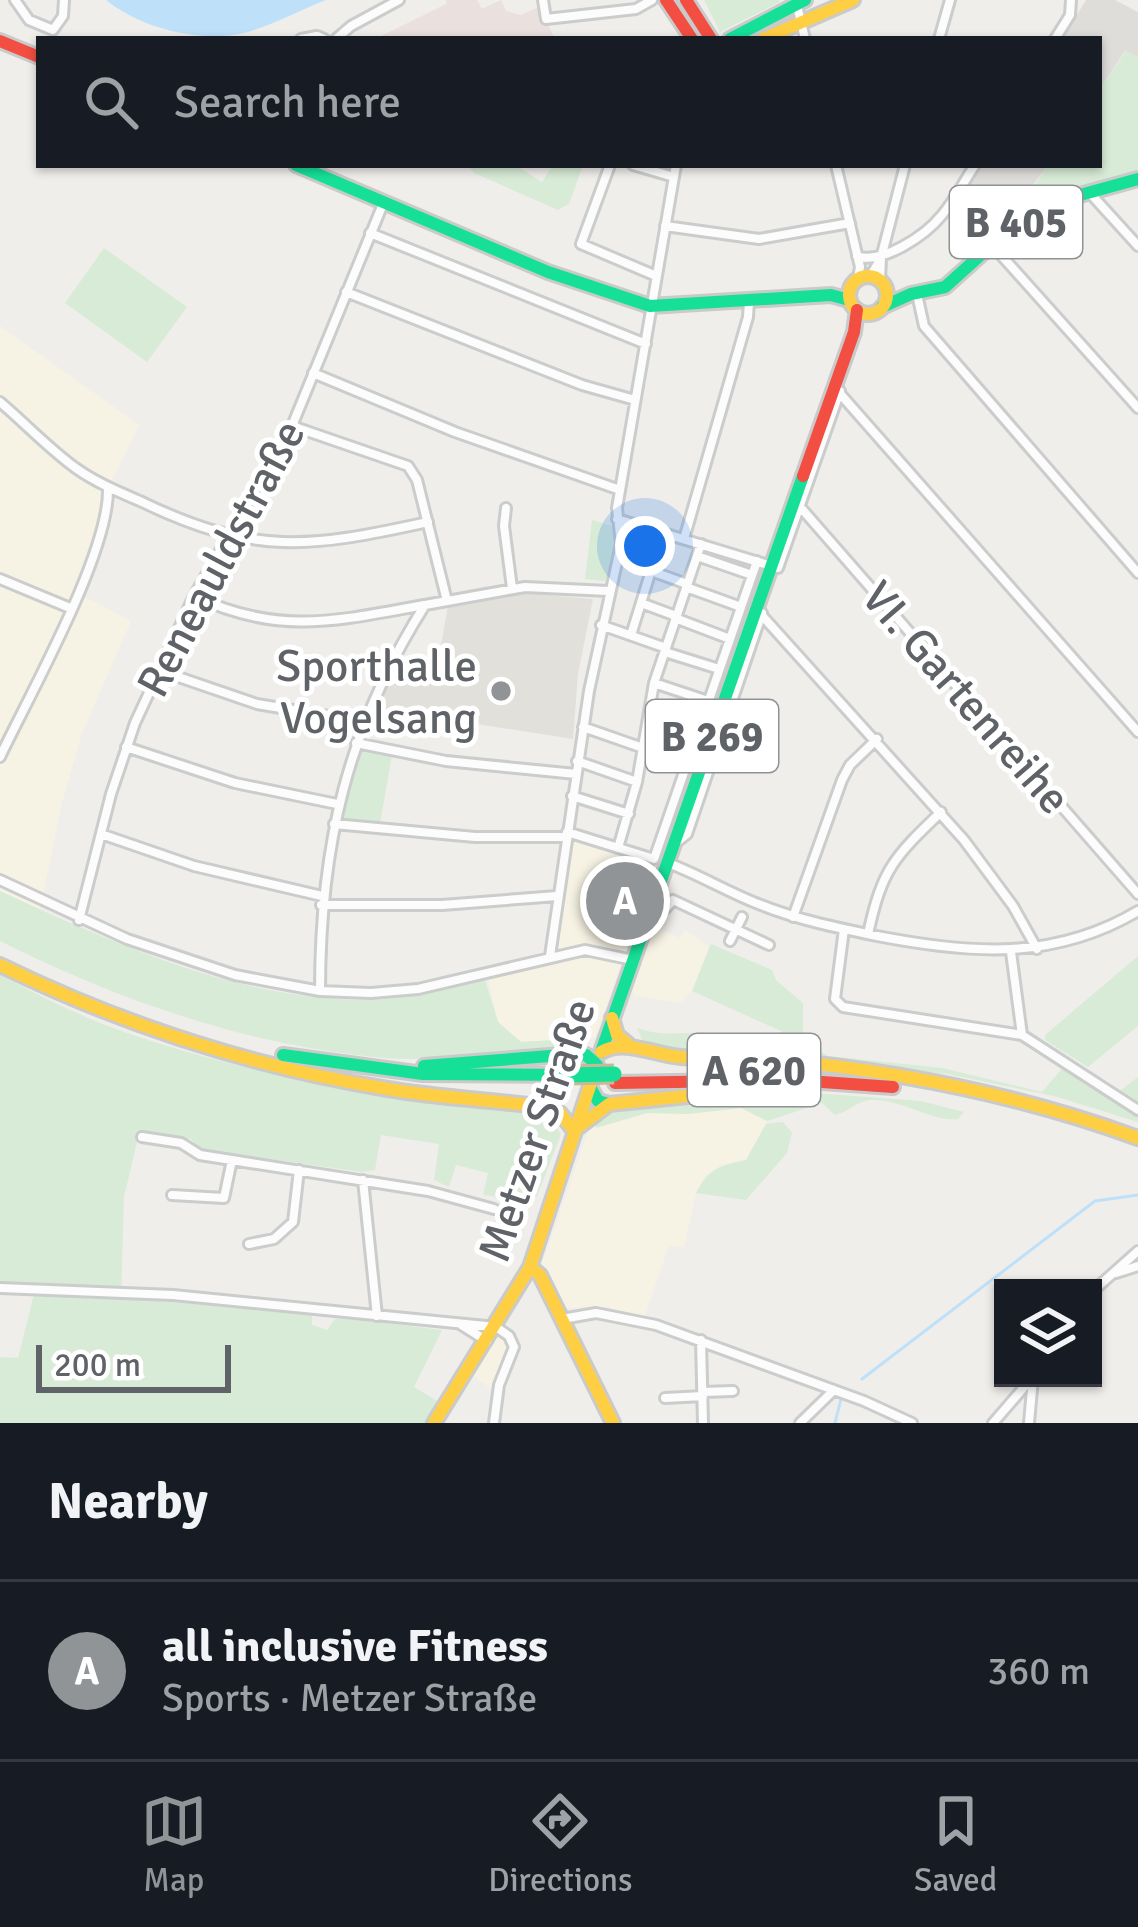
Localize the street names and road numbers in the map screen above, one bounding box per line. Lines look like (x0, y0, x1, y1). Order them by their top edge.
road number: B 405 (950, 186, 1082, 258)
street label: Reneauldstraße (125, 411, 317, 706)
street label: VI. Gartenreihe (850, 571, 1082, 825)
road number: B 269 (646, 700, 778, 772)
street label: Metzer Straße (467, 992, 608, 1269)
road number: A 620 (688, 1034, 820, 1106)

